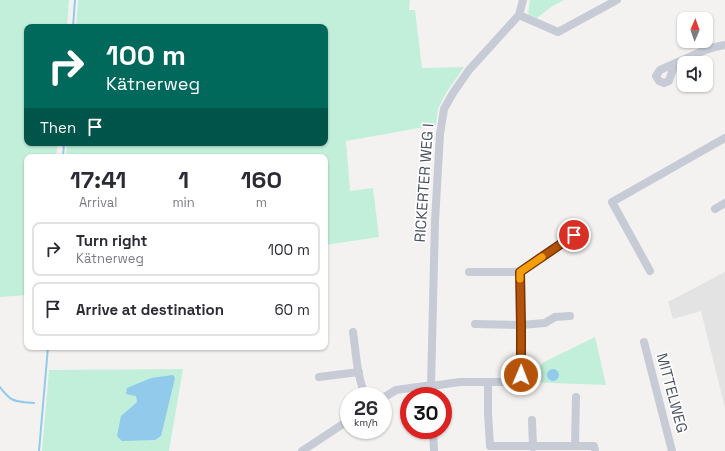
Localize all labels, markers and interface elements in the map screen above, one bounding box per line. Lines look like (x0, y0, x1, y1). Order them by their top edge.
north arrow (677, 12, 713, 48)
map controls (677, 12, 713, 92)
text: 100 m (106, 37, 186, 73)
icon: right (40, 40, 92, 92)
button: sound (677, 56, 713, 92)
text: Kätnerweg (106, 72, 200, 95)
icon: arrive (84, 116, 106, 138)
text: Then (40, 118, 76, 137)
street label: RICKERTER WEG I (410, 123, 437, 243)
text: 17:41 (70, 164, 126, 195)
text: 1 (178, 164, 189, 195)
text: 160 (241, 164, 282, 195)
text: Arrival (79, 194, 118, 211)
text: min (172, 194, 195, 211)
text: m (256, 194, 267, 211)
pin (557, 218, 591, 252)
icon: arrive (563, 224, 585, 246)
text: Turn right (76, 231, 147, 250)
icon: right (42, 238, 64, 260)
text: 100 m (268, 240, 310, 259)
text: Kätnerweg (76, 250, 144, 267)
icon: arrive (42, 298, 64, 320)
text: Arrive at destination (76, 300, 224, 319)
text: 60 m (274, 300, 310, 319)
street label: MITTELWEG (653, 351, 692, 435)
position arrow (500, 354, 542, 396)
speed limit sign: 30 (400, 387, 452, 439)
text: 26 (354, 395, 378, 421)
text: km/h (354, 416, 378, 429)

